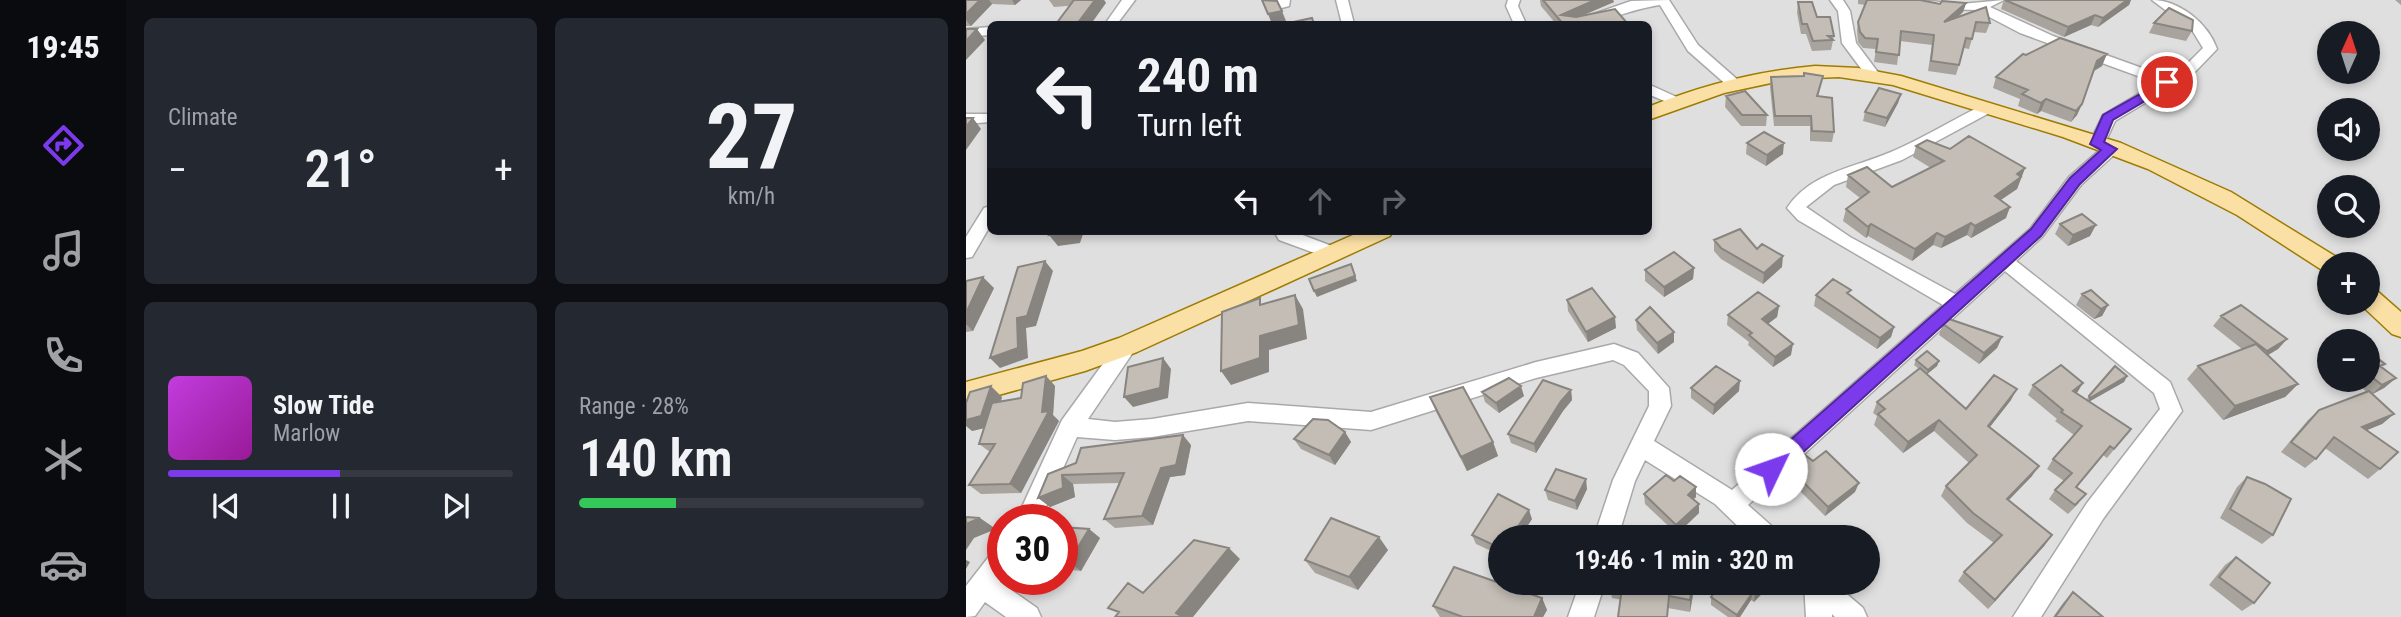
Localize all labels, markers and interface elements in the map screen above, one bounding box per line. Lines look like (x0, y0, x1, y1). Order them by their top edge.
north arrow (2317, 21, 2380, 84)
map controls (2317, 21, 2380, 392)
text: 19:45 (26, 28, 100, 66)
text: 240 m (1137, 47, 1259, 104)
icon: left (1022, 49, 1113, 140)
pin (2137, 52, 2197, 112)
icon: arrive (2148, 63, 2186, 101)
text: 27 (706, 84, 797, 190)
button: sound (2317, 98, 2380, 161)
text: Climate (168, 104, 238, 131)
text: Turn left (1137, 106, 1242, 144)
icon: directions (39, 121, 88, 170)
text: 21° (304, 139, 377, 200)
text: − (168, 148, 187, 192)
text: + (494, 148, 513, 192)
button: search (2317, 175, 2380, 238)
icon: left (1228, 182, 1266, 220)
icon: ahead (1301, 182, 1339, 220)
icon: right (1374, 182, 1412, 220)
text: km/h (728, 183, 775, 210)
icon: music (39, 226, 88, 275)
button: + (2317, 252, 2380, 315)
button: − (2317, 329, 2380, 392)
icon: phone (39, 331, 88, 380)
text: Slow Tide (273, 390, 374, 420)
text: Range · 28% (579, 393, 689, 420)
text: Marlow (273, 420, 340, 447)
text: 140 km (579, 428, 733, 489)
position arrow (1734, 432, 1808, 506)
icon: climate (39, 435, 88, 484)
icon: previous (207, 487, 245, 525)
icon: pause (322, 487, 360, 525)
icon: next (437, 487, 475, 525)
speed limit sign: 30 (987, 504, 1078, 595)
icon: car (39, 540, 88, 589)
text: 19:46 · 1 min · 320 m (1574, 545, 1794, 575)

